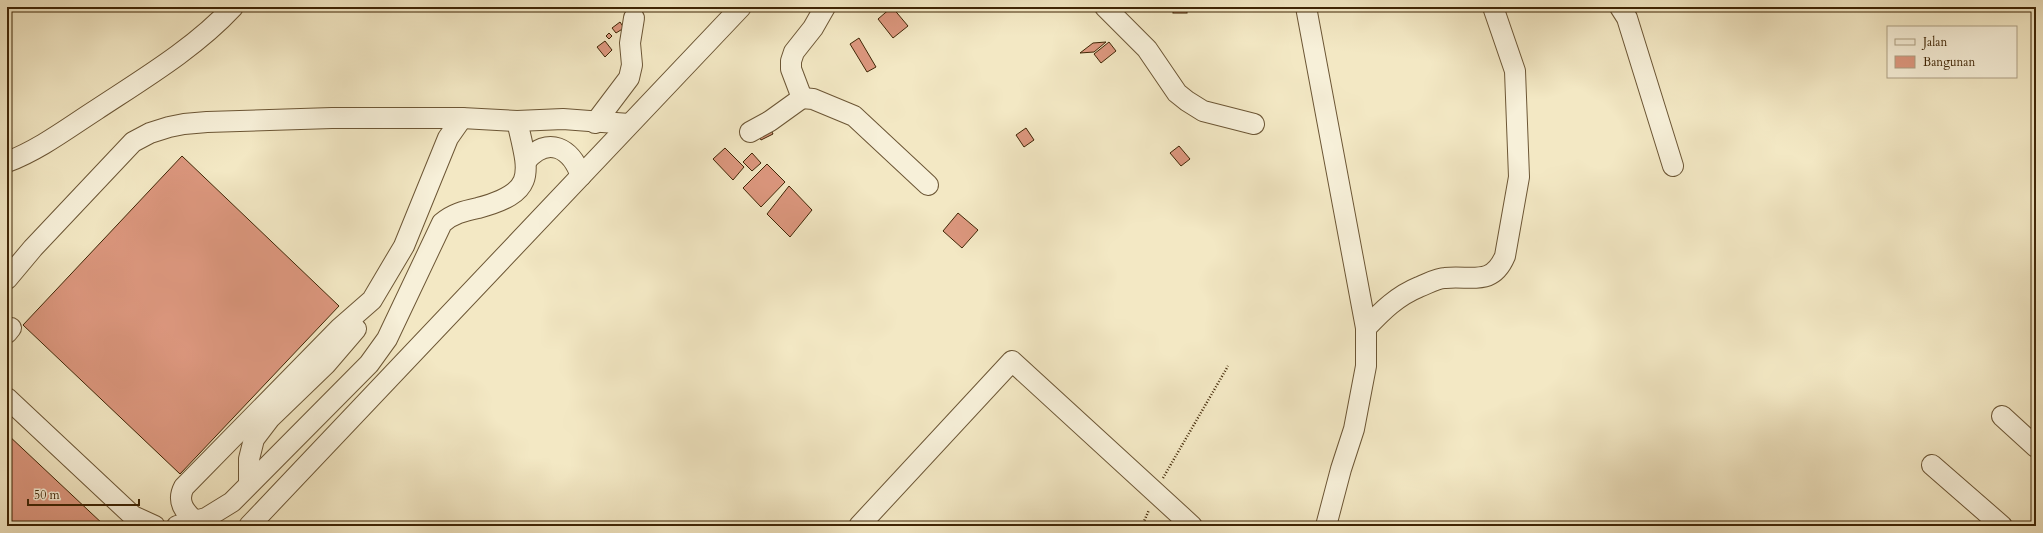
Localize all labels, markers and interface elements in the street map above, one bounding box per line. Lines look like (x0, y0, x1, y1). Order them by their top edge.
legend (1887, 26, 2017, 78)
text: Jalan (1921, 34, 1947, 50)
text: Bangunan (1923, 54, 1975, 70)
scale bar (28, 481, 139, 507)
text: 50 m (34, 487, 61, 503)

